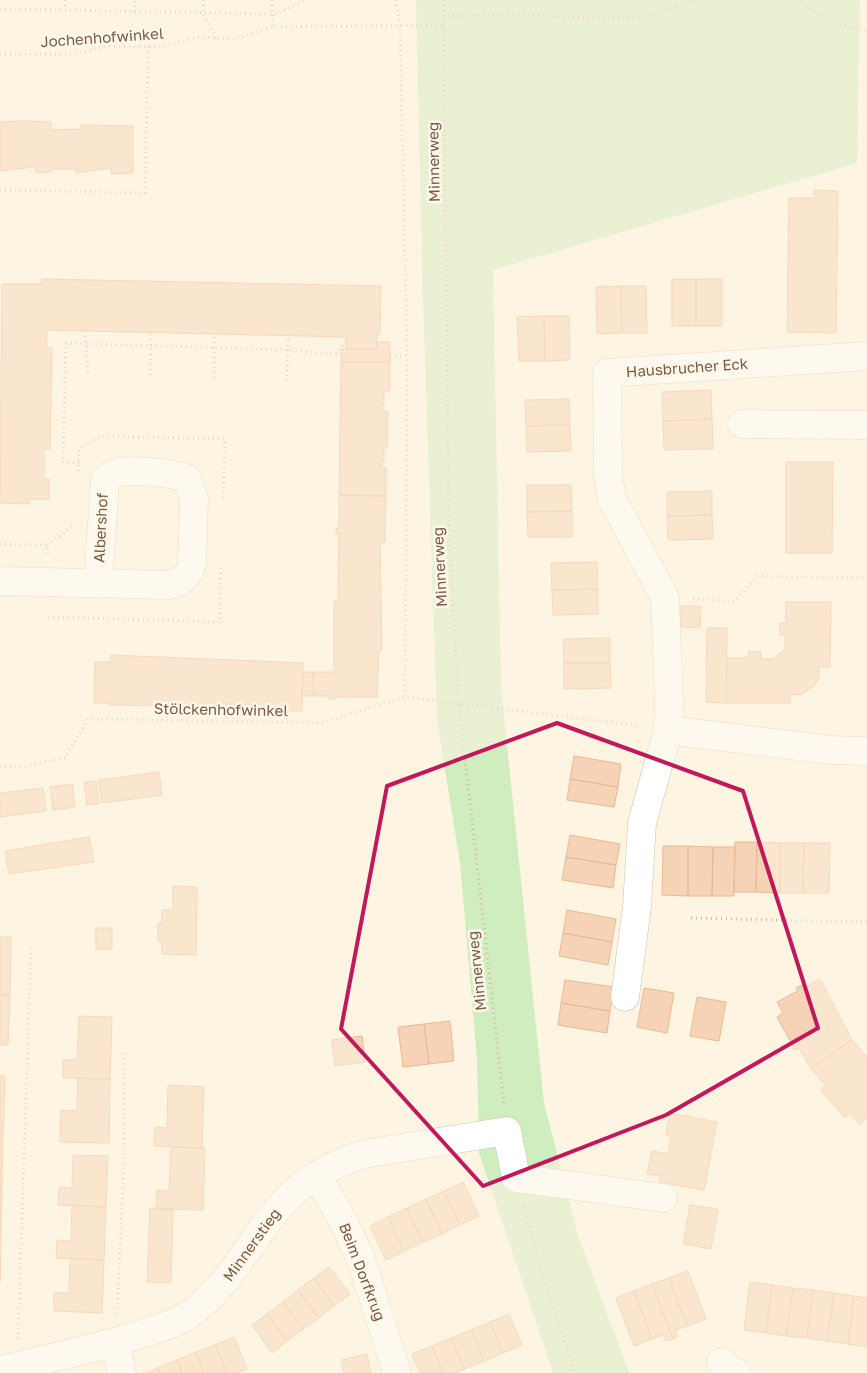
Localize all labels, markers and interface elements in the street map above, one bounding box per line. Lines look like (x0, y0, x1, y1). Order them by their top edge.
street label: Jochenhofwinkel (40, 24, 164, 50)
street label: Minnerweg (423, 122, 443, 202)
street label: Hausbrucher Eck (625, 354, 749, 380)
street label: Albershof (89, 492, 111, 563)
street label: Minnerweg (428, 527, 450, 608)
street label: Stölckenhofwinkel (154, 699, 288, 719)
street label: Minnerweg (463, 930, 489, 1012)
street label: Minnerstieg (219, 1204, 284, 1284)
street label: Beim Dorfkrug (336, 1220, 390, 1323)

